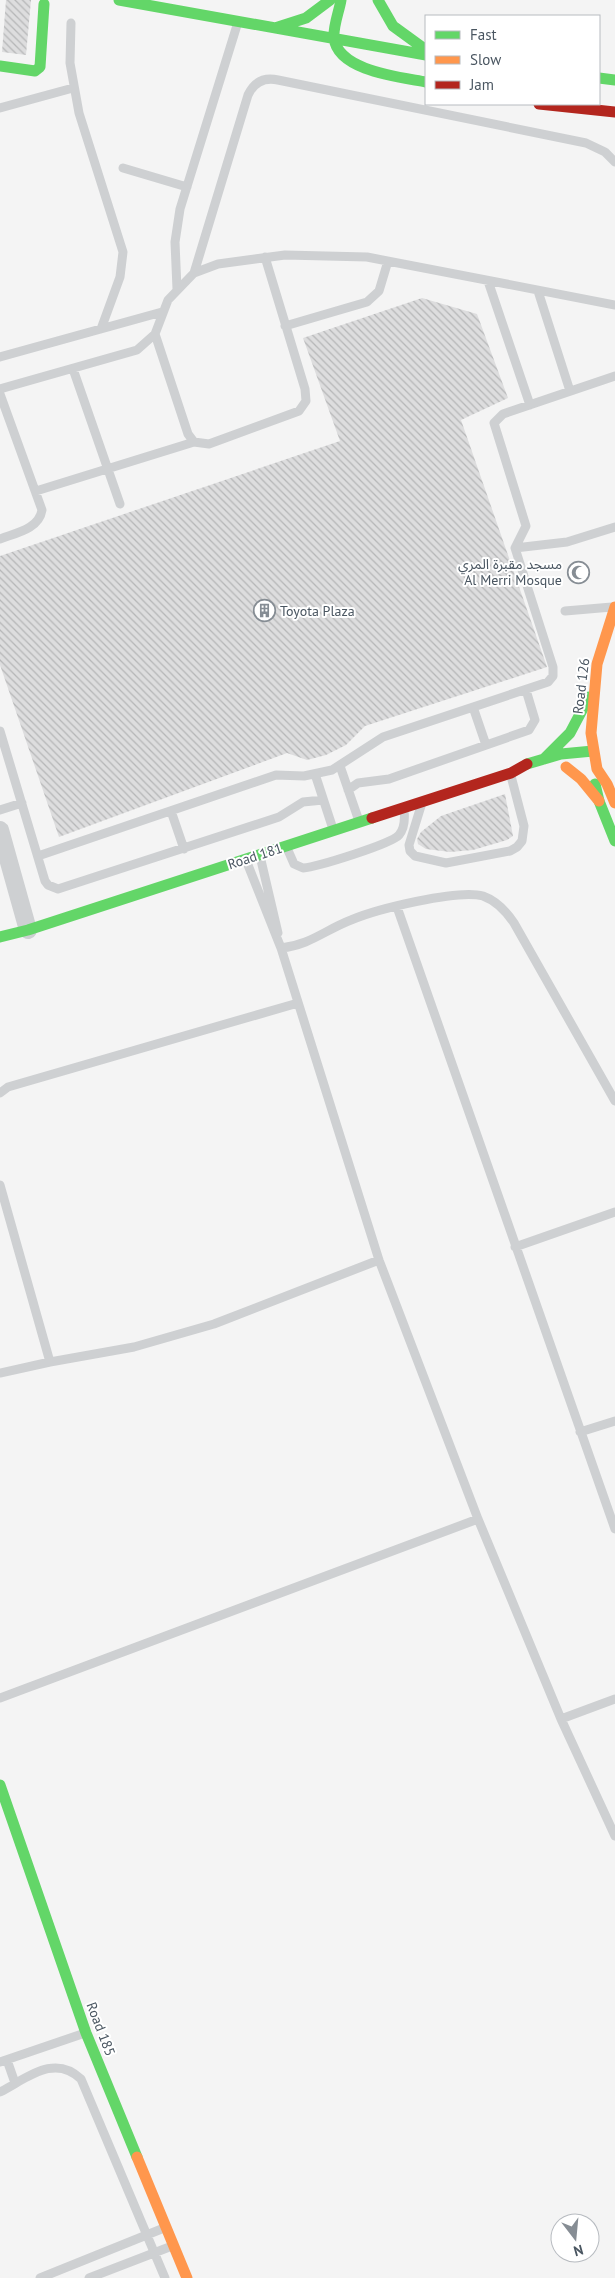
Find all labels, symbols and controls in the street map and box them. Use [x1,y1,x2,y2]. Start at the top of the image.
legend [425,15,600,105]
text: Fast [470,25,497,44]
text: Slow [470,50,501,69]
text: Jam [469,75,494,94]
place label: مسجد مقبرة المري Al Merri Mosque [458,555,562,589]
mosque icon: مسجد مقبرة المري Al Merri Mosque [566,560,590,584]
building icon: Toyota Plaza [252,599,276,623]
place label: Toyota Plaza [280,602,355,620]
street label: Road 126 [569,657,593,715]
street label: Road 181 [225,839,285,873]
street label: Road 185 [83,2000,119,2058]
north arrow [550,2213,600,2263]
text: N [572,2241,585,2260]

